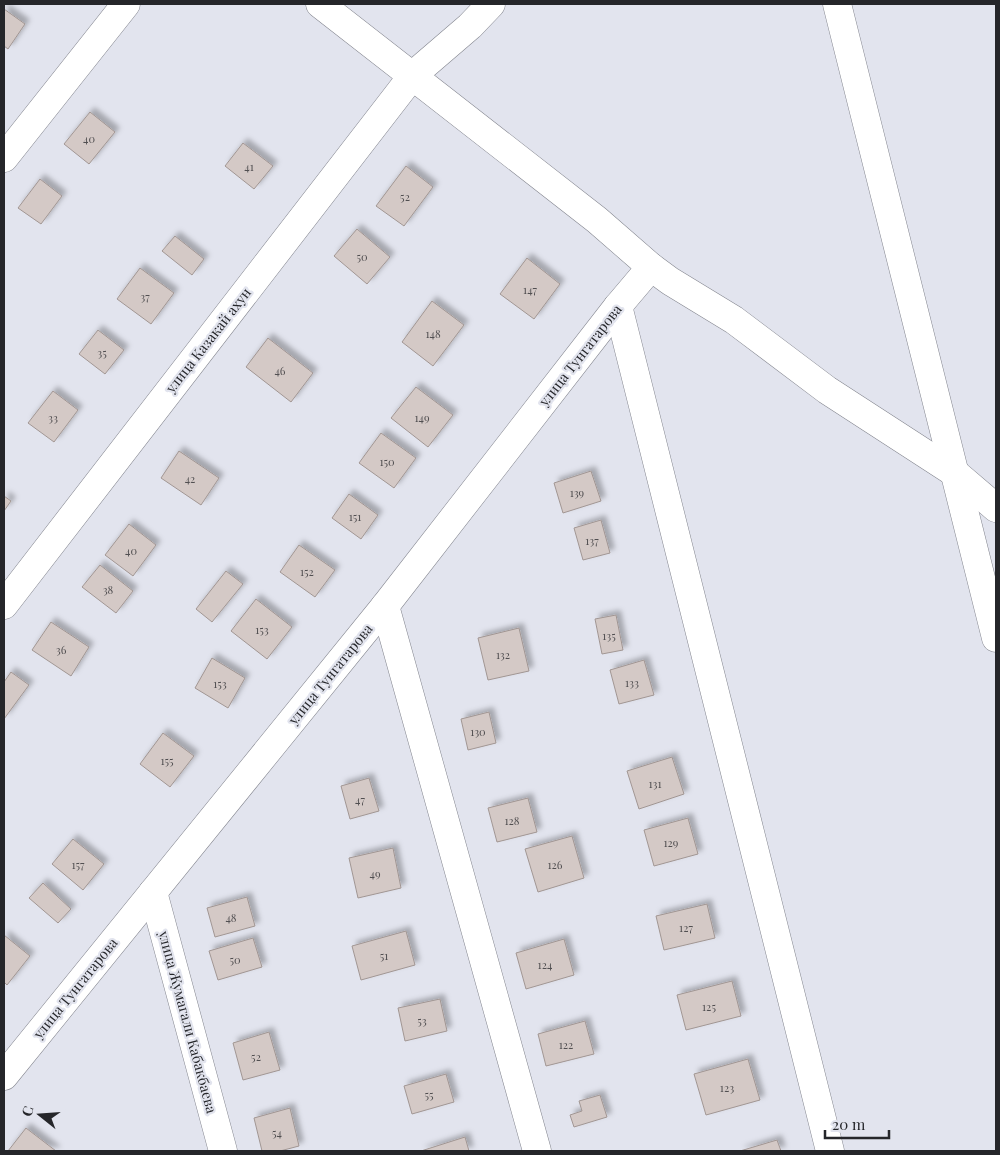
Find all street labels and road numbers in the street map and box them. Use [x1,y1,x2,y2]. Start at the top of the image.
street label: улица Казакай ахун [160,283,255,397]
street label: улица Тунгатарова [534,300,626,411]
street label: улица Тунгатарова [283,620,376,729]
street label: улица Жумагали Кабакбаева [154,928,221,1115]
street label: улица Тунгатарова [28,934,121,1043]

